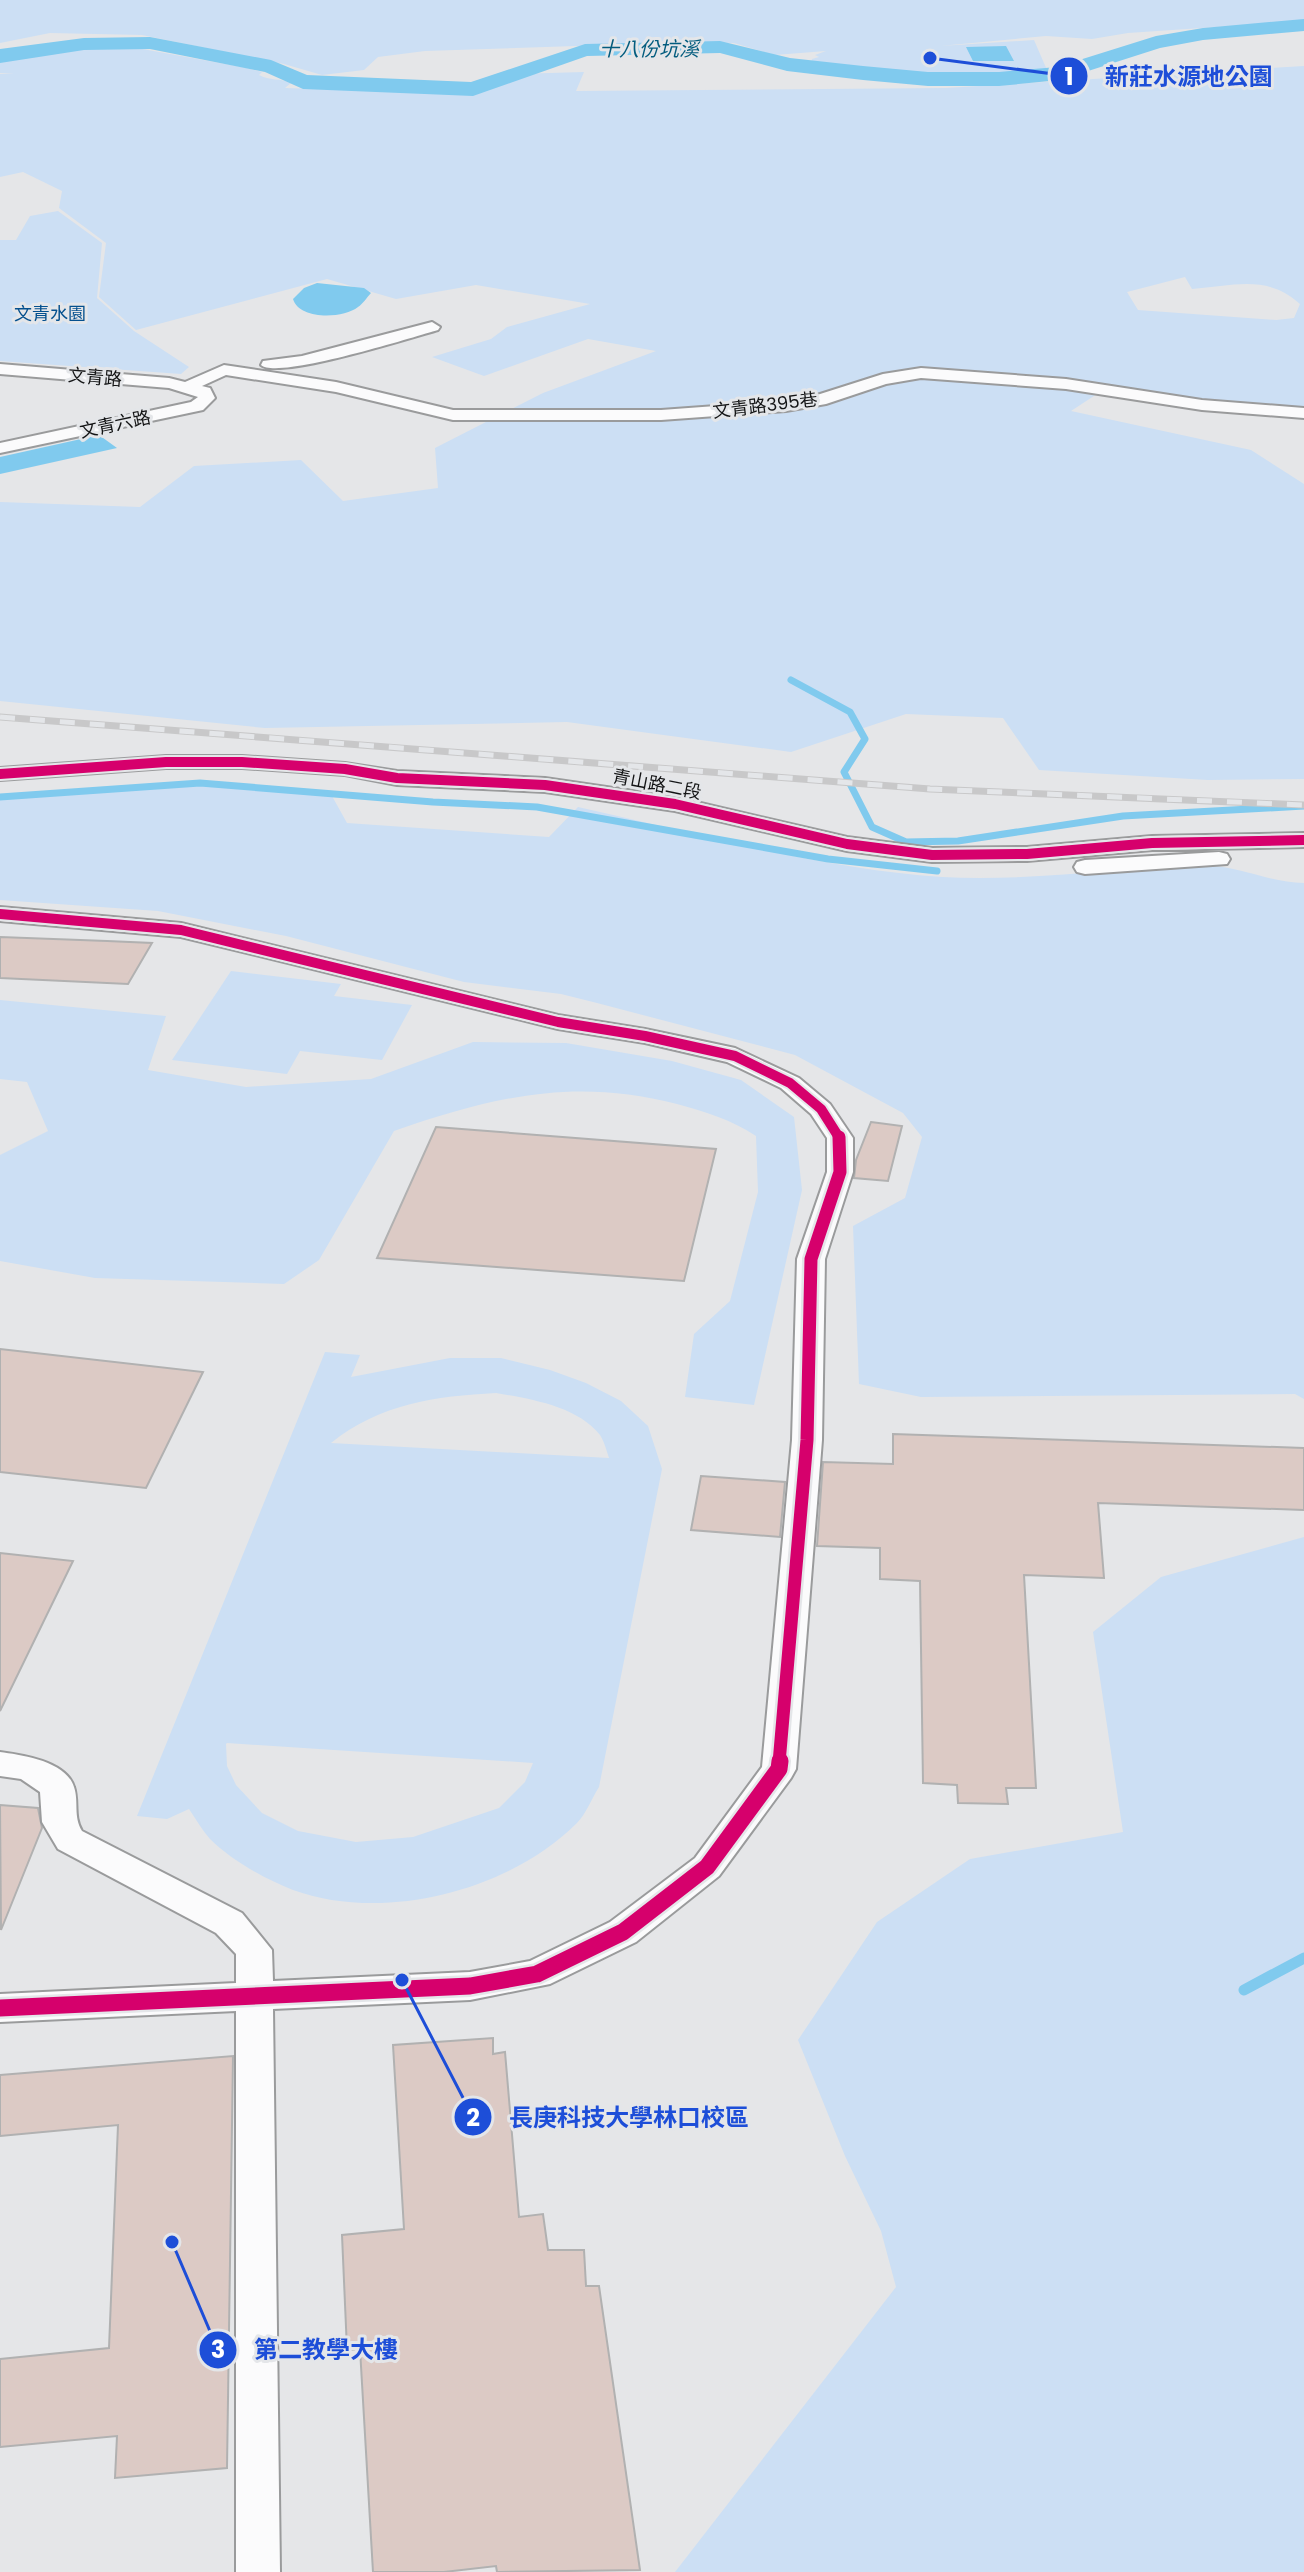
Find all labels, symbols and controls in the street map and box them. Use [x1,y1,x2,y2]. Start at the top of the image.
water label: 十八份坑溪 [599,35,702,63]
callout: 新莊水源地公園 [1049,52,1289,100]
text: 1 [1064,60,1074,93]
text: 新莊水源地公園 [1105,60,1273,93]
park label: 文青水園 [14,301,86,326]
street label: 文青路 [67,362,123,392]
street label: 文青路395巷 [711,386,819,424]
street label: 文青六路 [77,404,153,444]
street label: 青山路二段 [610,763,704,805]
callout: 長庚科技大學林口校區 [453,2093,765,2141]
text: 2 [466,2101,480,2134]
text: 長庚科技大學林口校區 [509,2101,749,2134]
callout: 第二教學大樓 [198,2326,414,2374]
text: 3 [211,2333,225,2366]
text: 第二教學大樓 [254,2333,398,2366]

